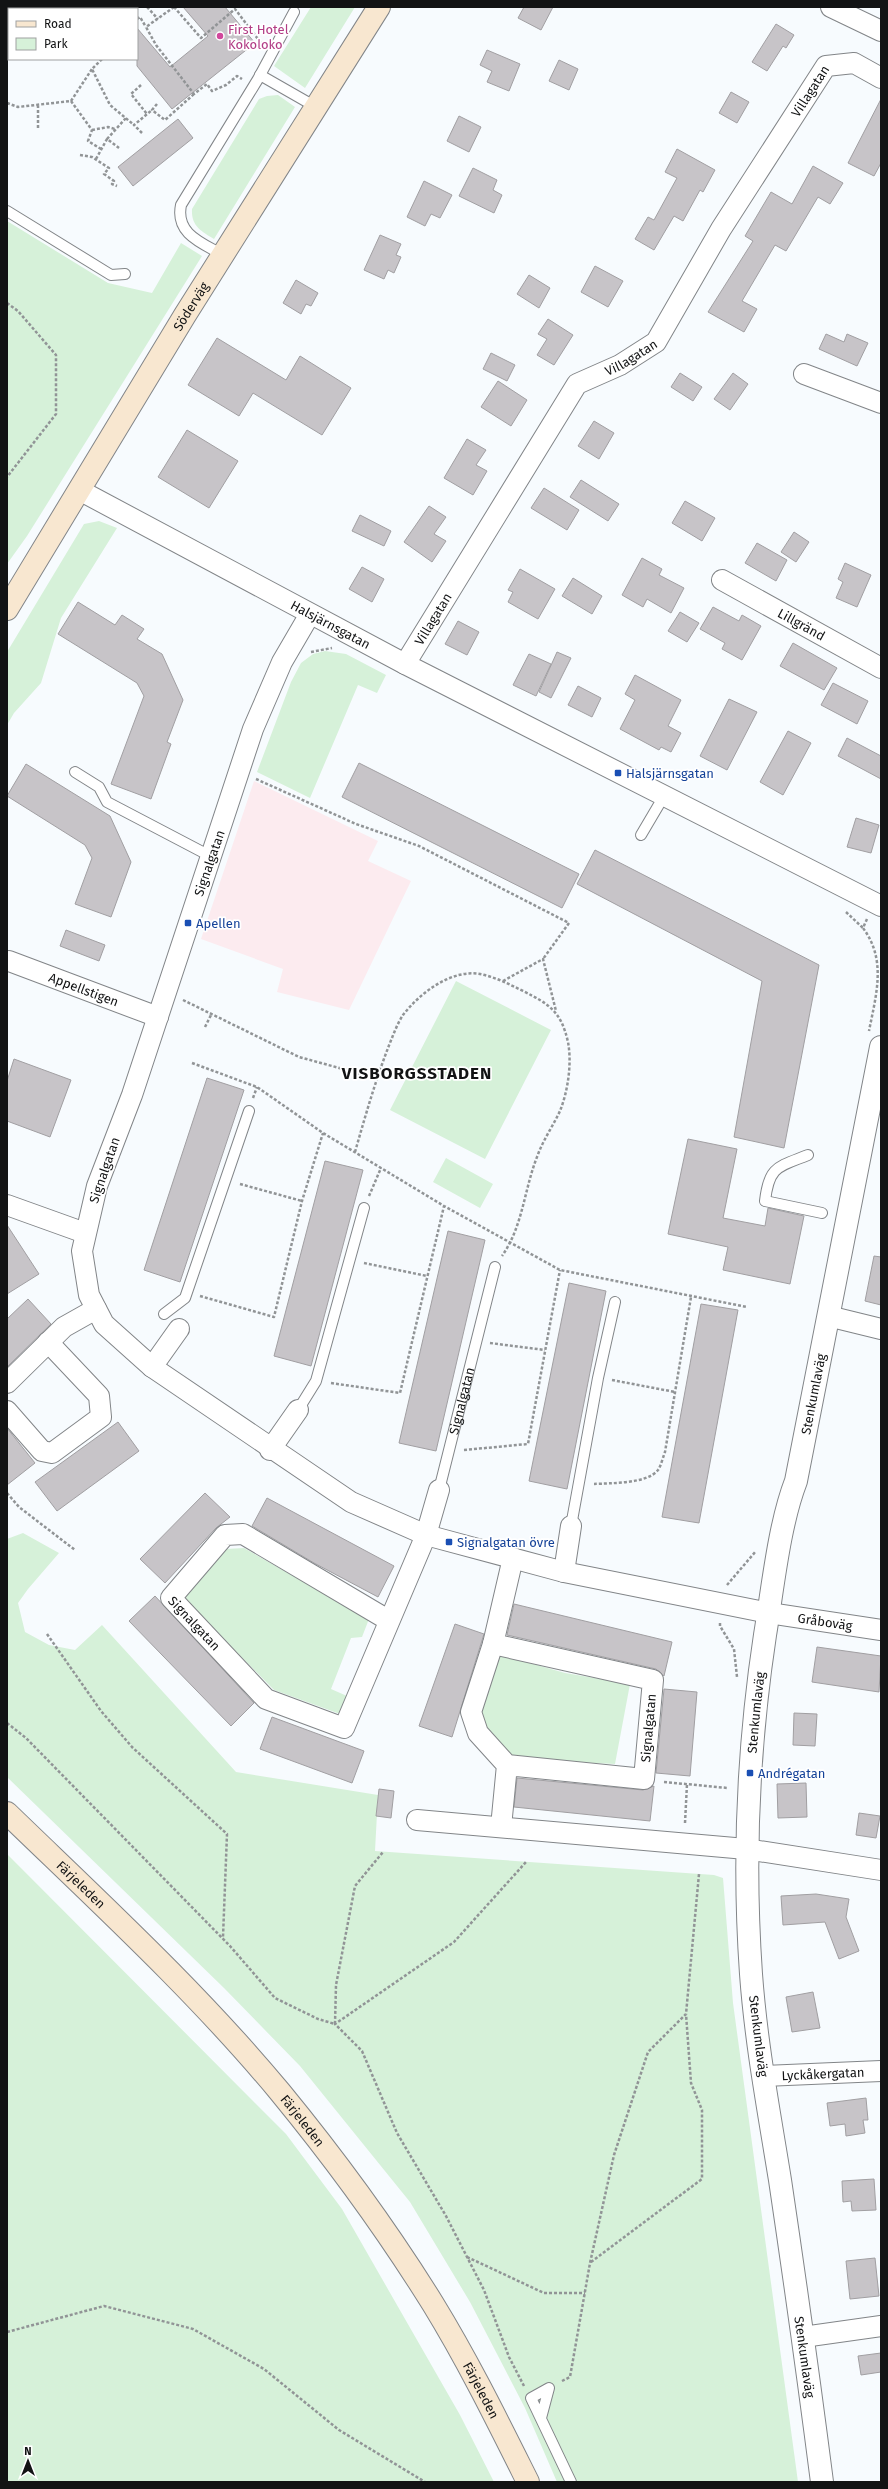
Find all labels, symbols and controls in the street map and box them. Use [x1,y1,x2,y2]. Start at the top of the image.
legend [8,8,138,60]
text: Road [44,17,72,31]
place label: First Hotel Kokoloko [228,22,289,52]
marker: First Hotel Kokoloko [215,31,225,41]
text: Park [44,37,68,51]
street label: Villagatan [788,63,832,120]
street label: Söderväg [170,279,212,334]
street label: Villagatan [603,336,660,379]
street label: Villagatan [412,590,455,648]
street label: Halsjärnsgatan [288,597,373,652]
street label: Lillgränd [775,605,828,644]
place label: Halsjärnsgatan [626,766,714,781]
marker: Halsjärnsgatan [613,768,623,778]
street label: Signalgatan [191,828,228,898]
place label: Apellen [196,916,241,931]
marker: Apellen [183,918,193,928]
street label: Appellstigen [47,970,121,1010]
district label: VISBORGSSTADEN [341,1063,492,1084]
street label: Signalgatan [86,1135,123,1205]
street label: Stenkumlaväg [798,1352,829,1436]
street label: Signalgatan [446,1366,478,1436]
place label: Signalgatan övre [457,1535,555,1550]
marker: Signalgatan övre [444,1537,454,1547]
street label: Signalgatan [165,1593,223,1654]
street label: Gråboväg [797,1610,854,1634]
street label: Stenkumlaväg [745,1670,768,1754]
street label: Signalgatan [638,1693,659,1763]
place label: Andrégatan [758,1766,825,1781]
marker: Andrégatan [745,1768,755,1778]
street label: Färjeleden [53,1858,108,1912]
street label: Stenkumlaväg [746,1994,771,2078]
street label: Lyckåkergatan [781,2065,865,2083]
street label: Färjeleden [277,2092,327,2150]
street label: Stenkumlaväg [791,2315,818,2399]
street label: Färjeleden [460,2360,502,2421]
north arrow [8,2441,48,2481]
text: N [24,2445,32,2458]

